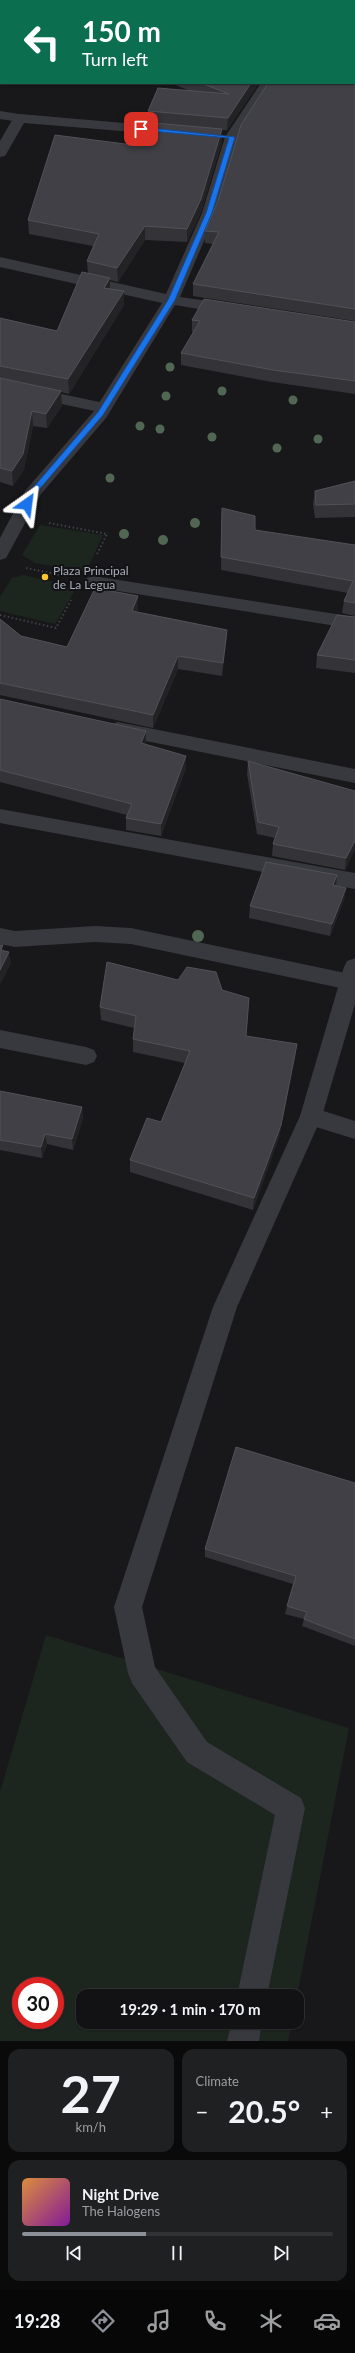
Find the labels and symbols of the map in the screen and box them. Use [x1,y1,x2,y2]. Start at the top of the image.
pin [124,112,158,146]
position arrow [6,483,48,525]
place label: Plaza Principal de La Legua [53,563,129,592]
marker: Plaza Principal de La Legua [40,572,50,582]
speed limit sign: 30 [12,1977,64,2029]

